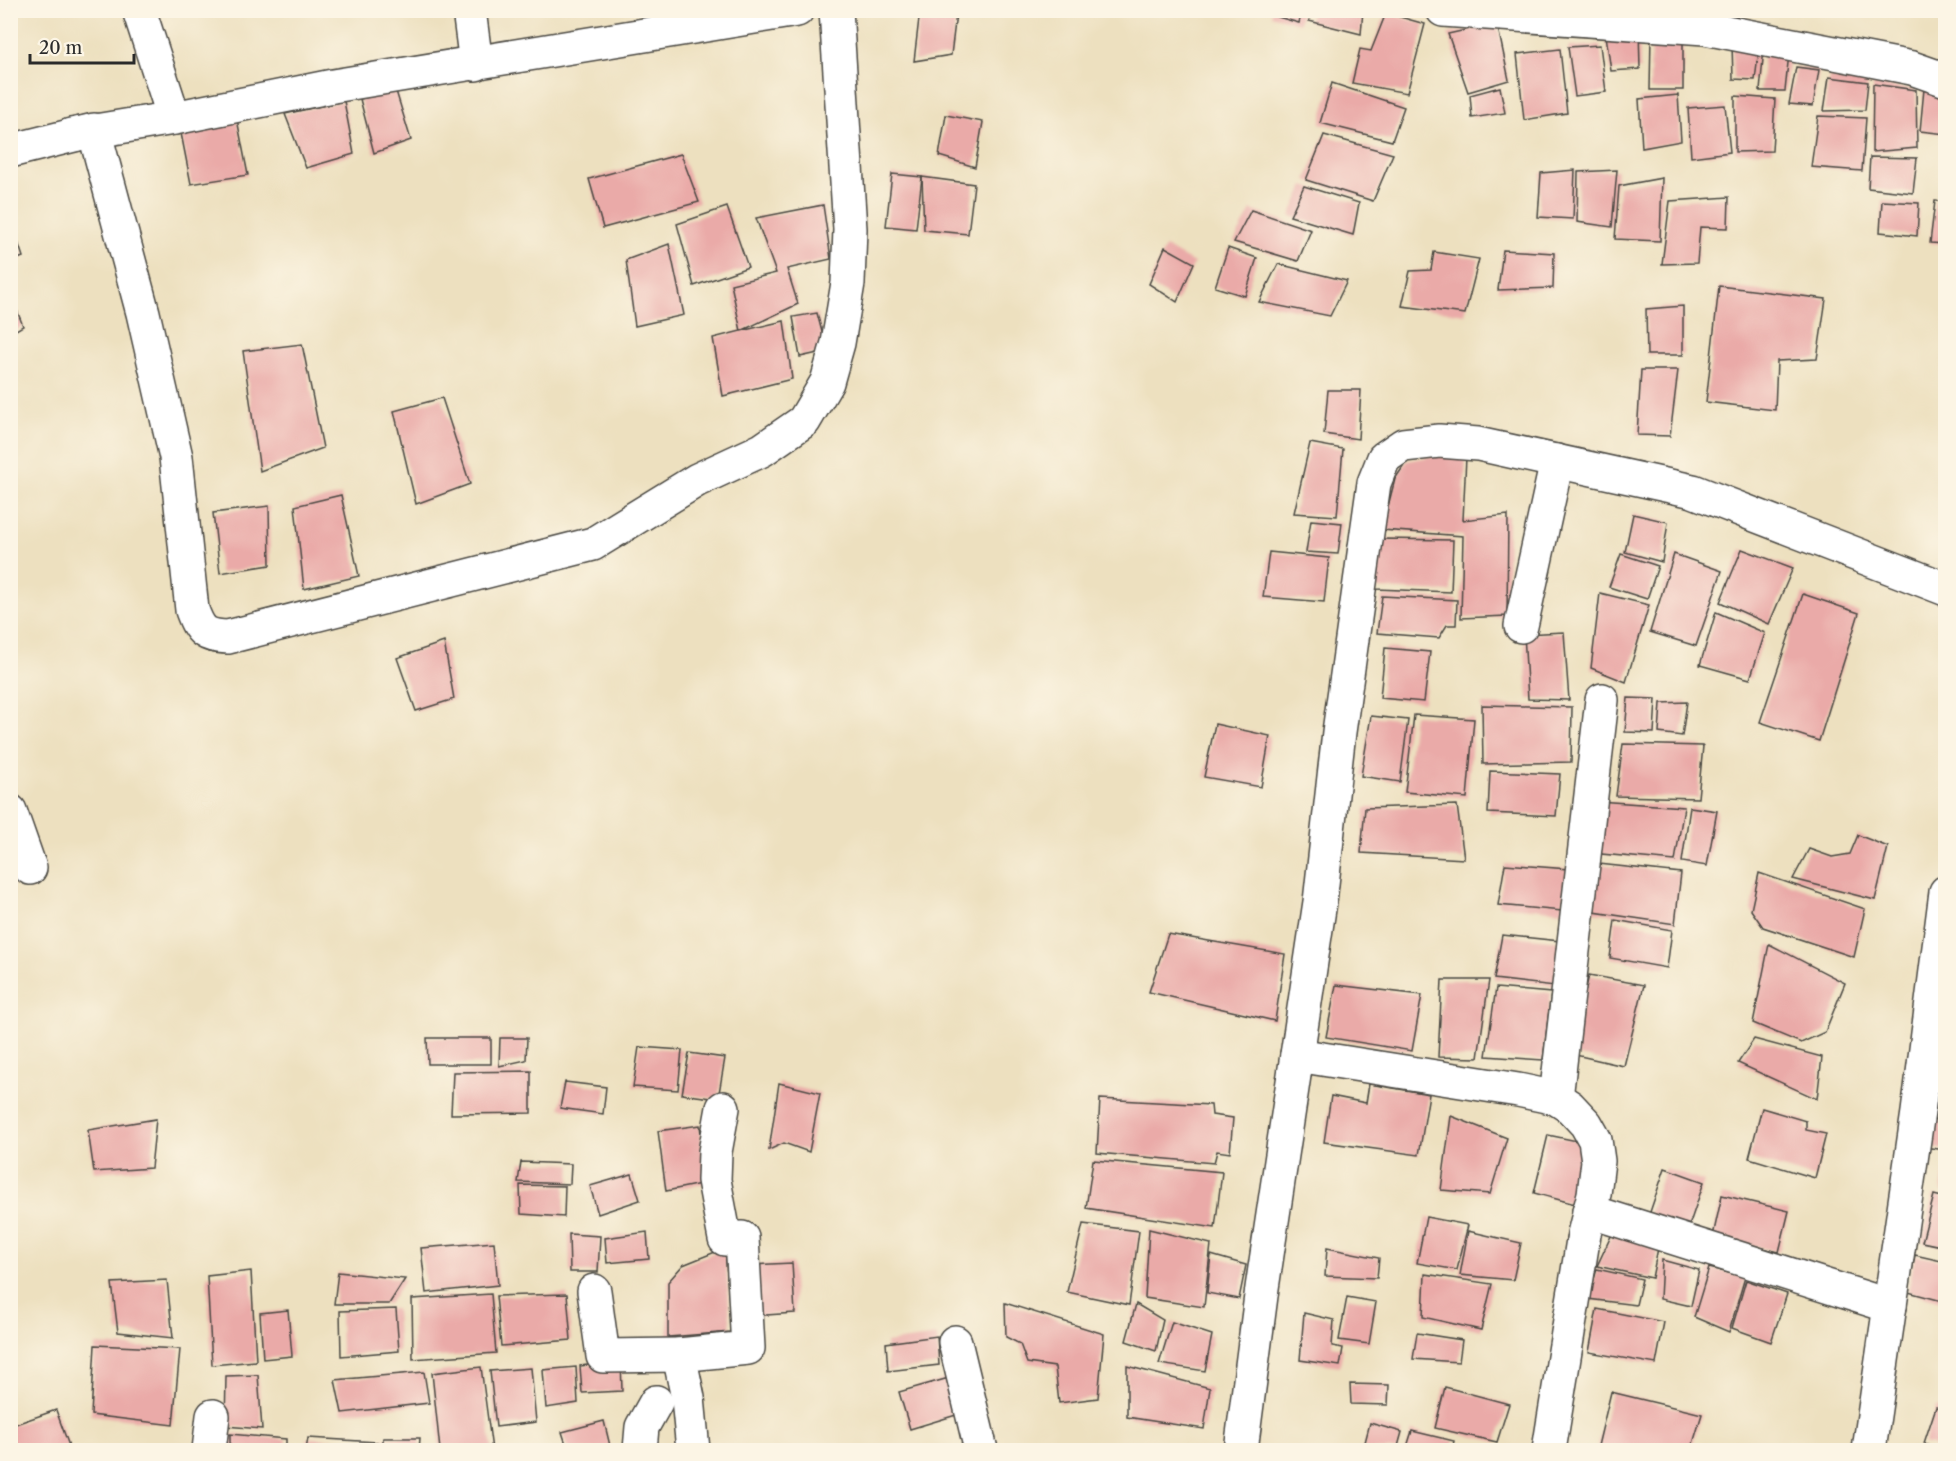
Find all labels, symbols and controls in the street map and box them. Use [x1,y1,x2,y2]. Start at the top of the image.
scale bar [30,27,134,65]
text: 20 m [39,37,83,59]

